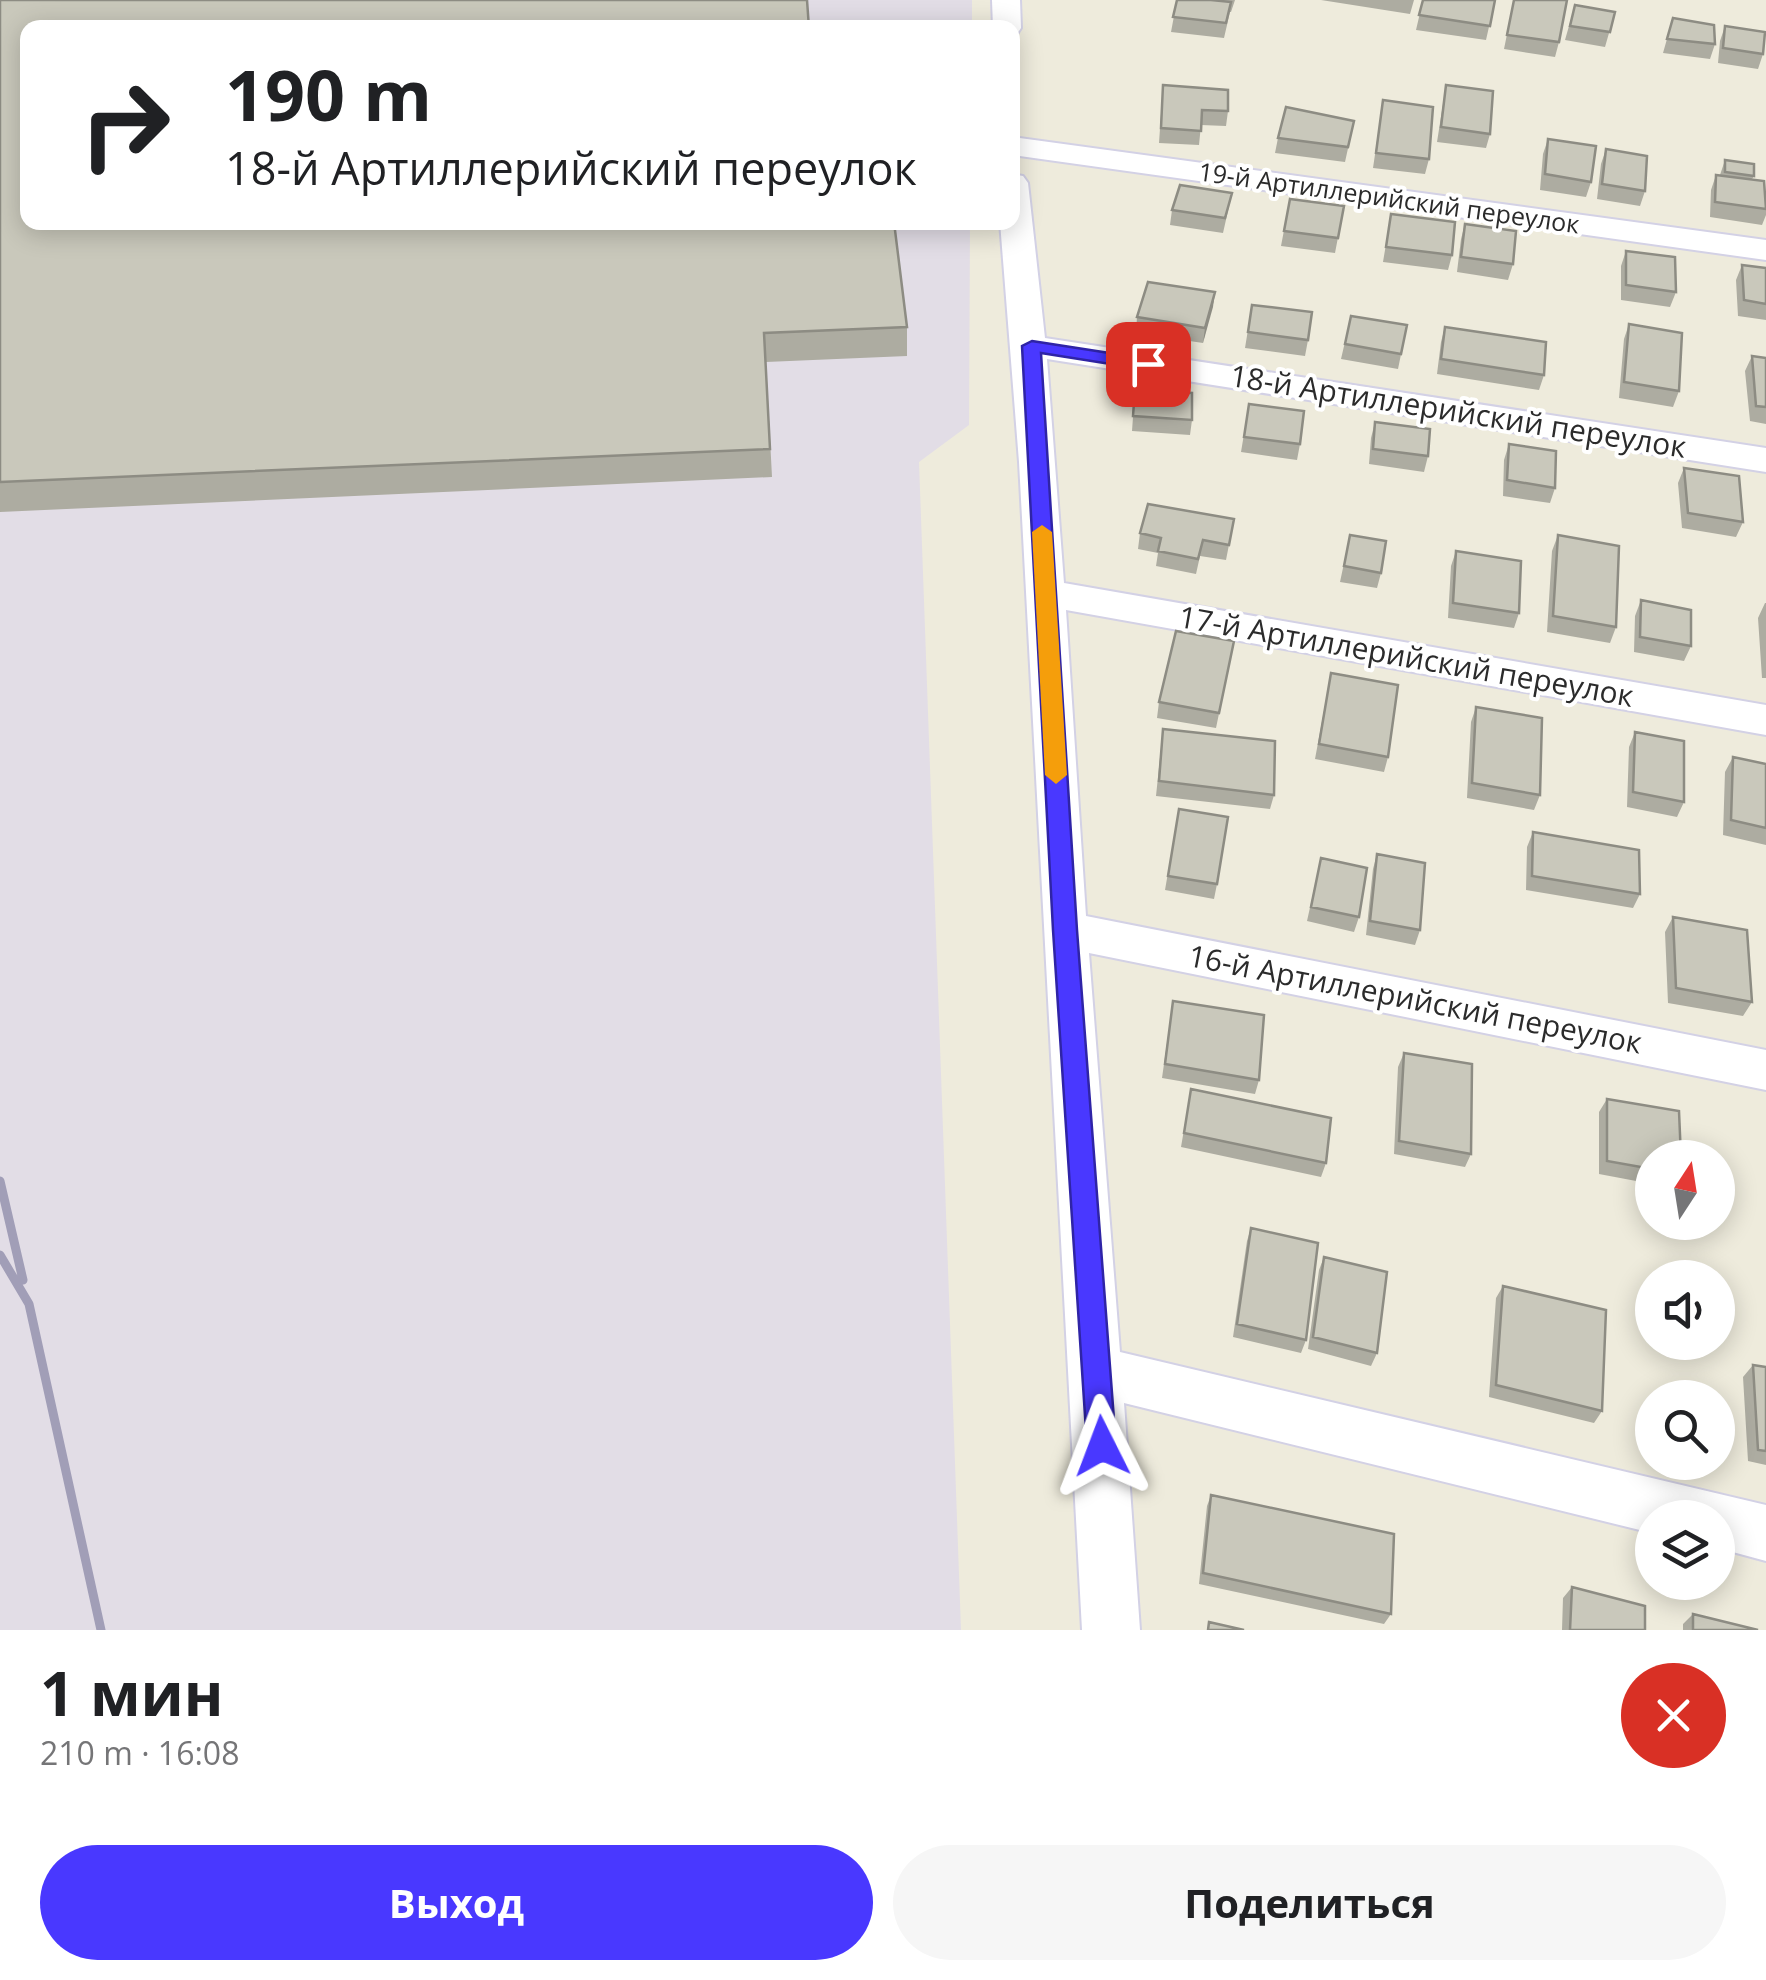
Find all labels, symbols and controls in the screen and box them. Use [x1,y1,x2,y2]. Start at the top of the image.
text: 190 m [225,46,432,142]
icon: right [60,60,190,190]
text: 18-й Артиллерийский переулок [225,137,917,198]
street label: 19-й Артиллерийский переулок [1196,153,1582,241]
pin [1106,322,1191,407]
icon: arrive [1121,337,1176,392]
street label: 18-й Артиллерийский переулок [1227,354,1690,467]
street label: 17-й Артиллерийский переулок [1176,595,1637,716]
street label: 16-й Артиллерийский переулок [1185,934,1646,1063]
north arrow [1635,1140,1735,1240]
map controls [1635,1140,1735,1600]
button: sound [1635,1260,1735,1360]
button: search [1635,1380,1735,1480]
position arrow [1050,1394,1154,1498]
button: layers [1635,1500,1735,1600]
text: 1 мин [40,1652,224,1734]
button: close [1621,1663,1726,1768]
text: 210 m · 16:08 [40,1731,239,1774]
button: Выход [40,1845,873,1960]
button: Поделиться [893,1845,1726,1960]

